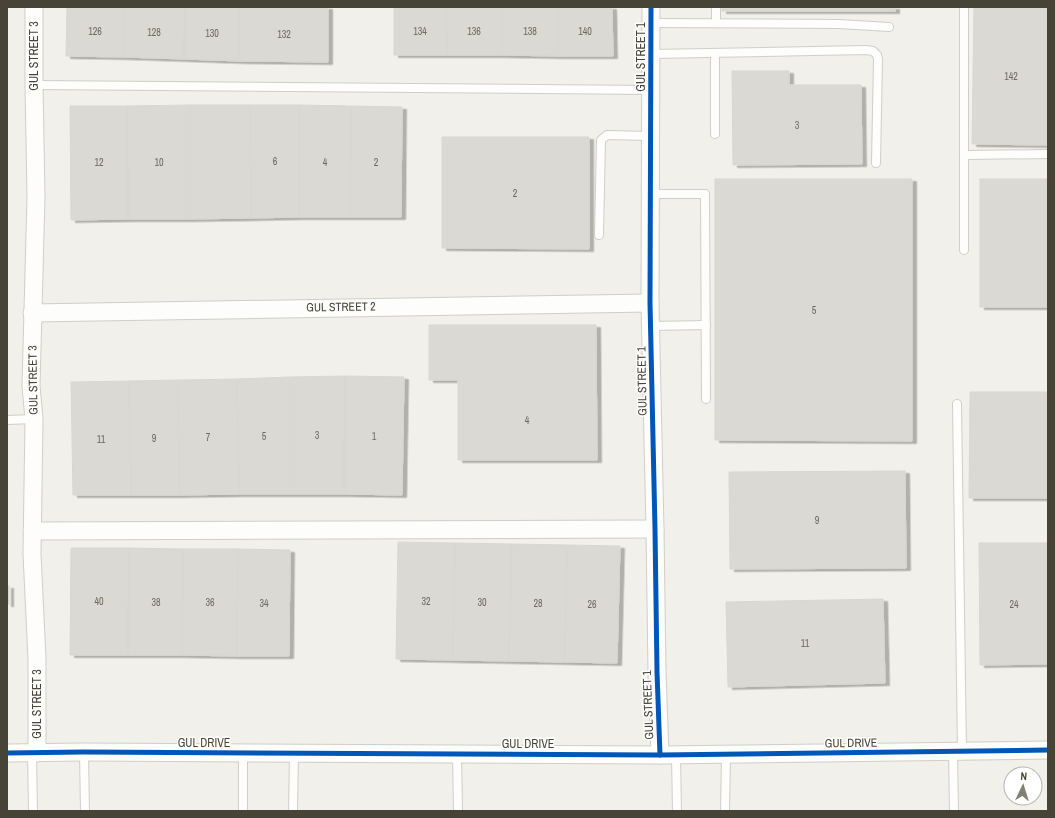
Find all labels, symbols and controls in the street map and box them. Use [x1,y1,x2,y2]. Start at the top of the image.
street label: GUL STREET 3 [26,21,42,91]
street label: GUL STREET 1 [633,22,649,92]
house number: 126 [88,25,102,38]
house number: 134 [413,25,427,38]
house number: 136 [467,25,481,38]
house number: 138 [523,25,537,38]
house number: 140 [578,25,592,38]
house number: 128 [147,26,161,39]
house number: 130 [205,27,219,40]
house number: 132 [277,28,291,41]
house number: 142 [1004,70,1018,83]
house number: 3 [795,119,800,132]
house number: 6 [273,155,278,168]
house number: 12 [94,156,104,169]
house number: 10 [154,156,164,169]
house number: 4 [323,156,328,169]
house number: 2 [374,156,379,169]
house number: 2 [513,187,518,200]
street label: GUL STREET 2 [306,298,376,316]
house number: 5 [812,304,817,317]
street label: GUL STREET 3 [24,345,42,415]
street label: GUL STREET 1 [633,346,651,416]
house number: 4 [525,414,530,427]
house number: 3 [315,429,320,442]
house number: 5 [262,430,267,443]
house number: 1 [372,430,377,443]
house number: 7 [206,431,211,444]
house number: 9 [152,432,157,445]
house number: 11 [97,433,106,446]
house number: 9 [815,514,820,527]
house number: 40 [94,595,104,608]
house number: 32 [421,595,431,608]
house number: 38 [151,596,161,609]
house number: 36 [205,596,215,609]
house number: 30 [477,596,487,609]
house number: 34 [259,597,269,610]
house number: 28 [533,597,543,610]
house number: 26 [587,598,597,611]
house number: 24 [1009,598,1019,611]
house number: 11 [801,637,810,650]
street label: GUL STREET 3 [29,669,45,739]
street label: GUL STREET 1 [639,669,657,740]
street label: GUL DRIVE [178,735,230,751]
street label: GUL DRIVE [825,735,877,751]
street label: GUL DRIVE [502,736,554,752]
north arrow [1003,766,1043,806]
text: N [1020,769,1027,783]

